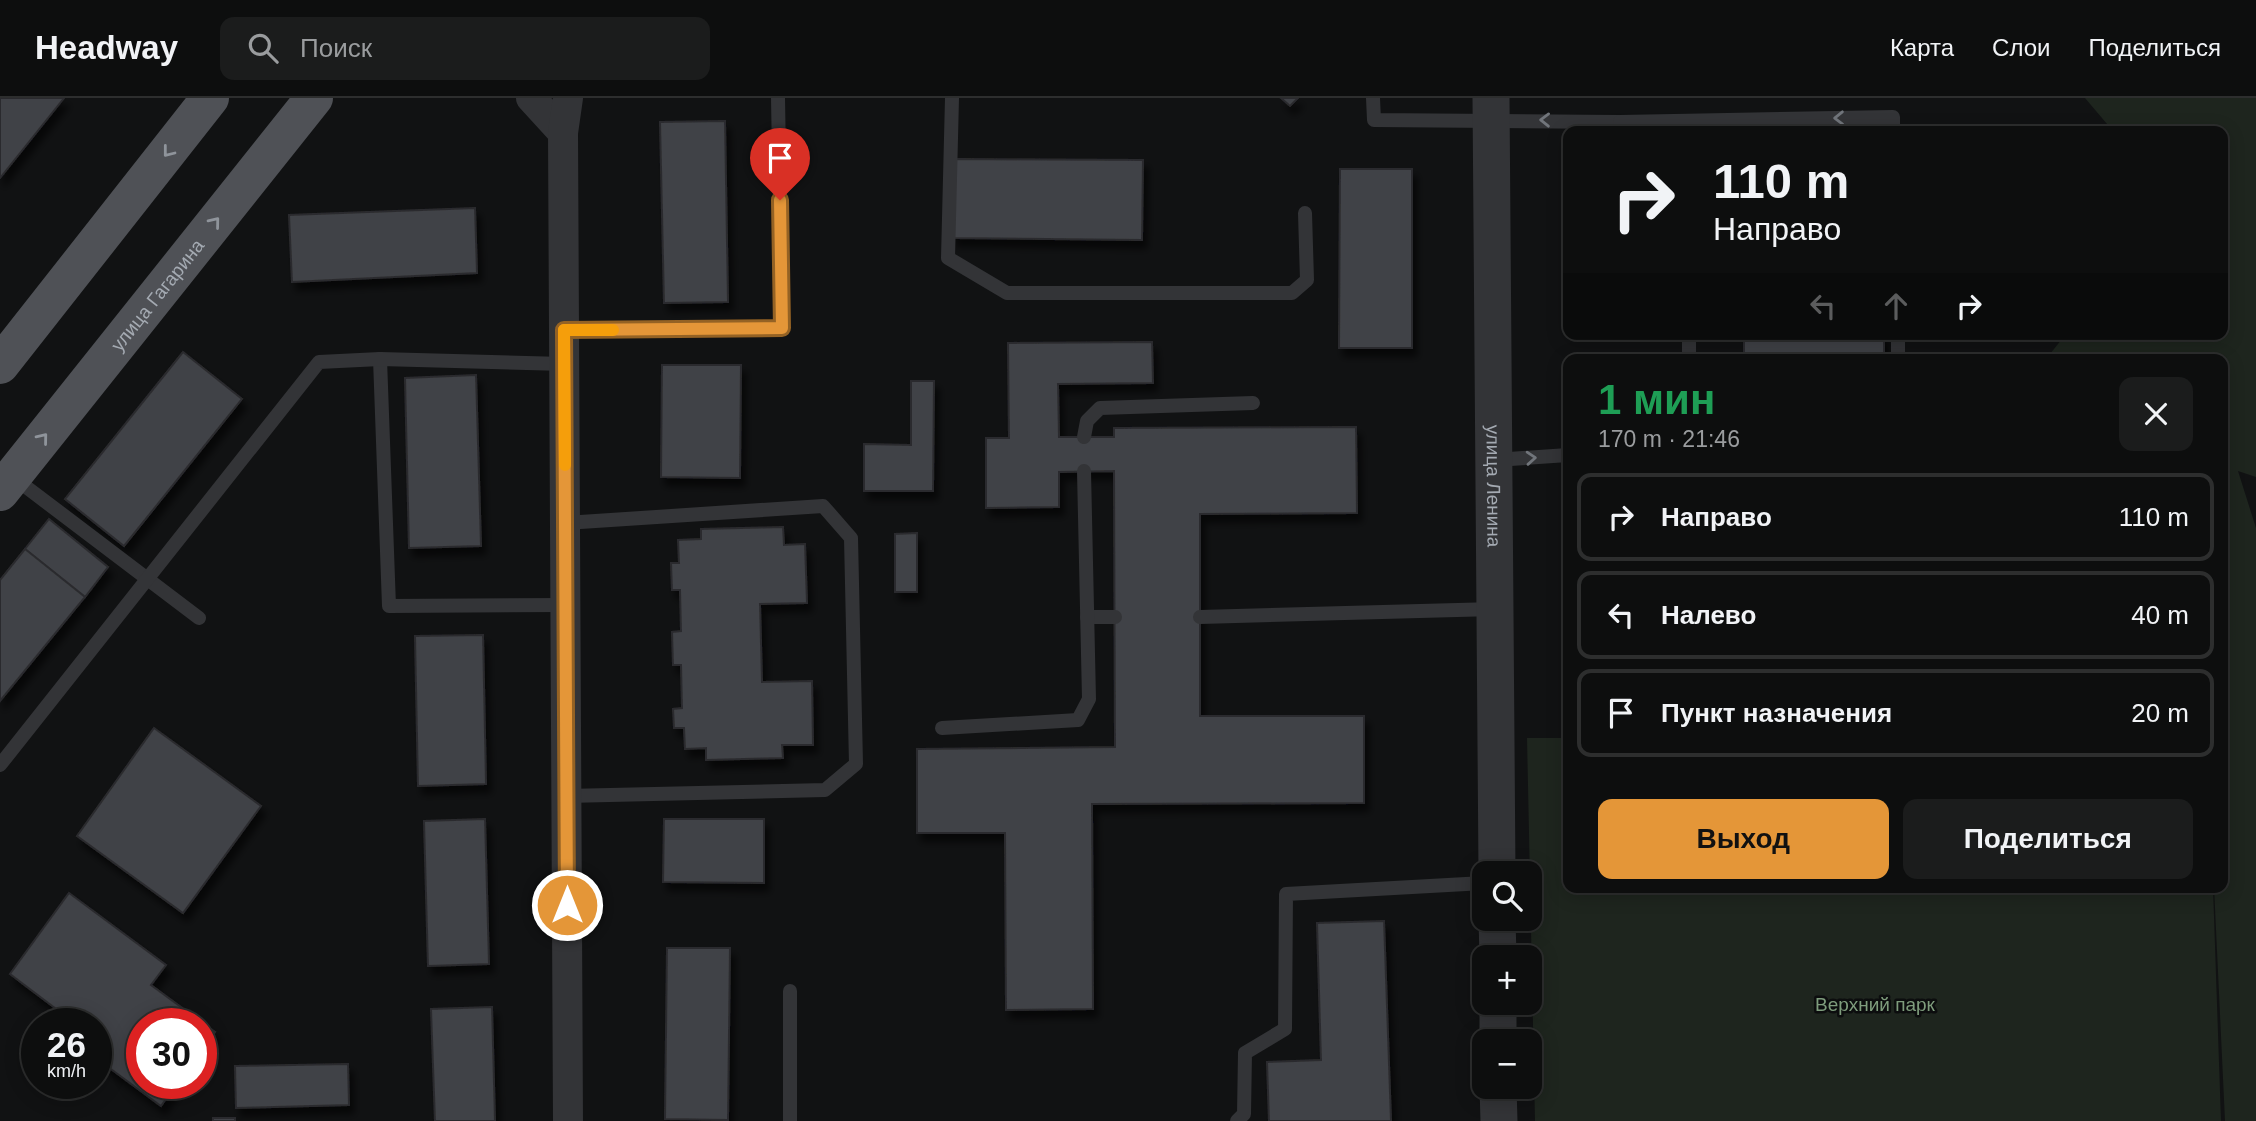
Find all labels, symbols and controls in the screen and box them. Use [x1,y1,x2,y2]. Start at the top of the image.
search box [220,17,710,80]
text: Headway [35,29,178,66]
icon: search [244,29,282,67]
text: Поиск [300,33,372,63]
text: Карта [1890,34,1954,61]
text: Слои [1992,34,2050,61]
text: Поделиться [2088,34,2221,61]
one-way arrow [1834,110,1845,125]
one-way arrow [1539,113,1550,128]
pin [750,128,810,200]
icon: arrive [761,139,799,177]
one-way arrow [163,144,176,156]
icon: right [1598,154,1689,245]
text: 110 m [1713,154,1849,208]
text: Направо [1713,211,1841,247]
one-way arrow [207,218,219,231]
street label: улица Гагарина [106,235,208,355]
icon: left [1804,287,1842,325]
icon: ahead [1877,287,1915,325]
icon: right [1950,287,1988,325]
text: 1 мин [1598,376,1715,423]
button: close [2119,377,2193,451]
street label: улица Ленина [1483,425,1505,548]
text: 170 m · 21:46 [1598,426,1740,452]
one-way arrow [34,434,47,446]
one-way arrow [1526,451,1537,466]
icon: right [1602,498,1640,536]
text: Направо [1661,502,1772,532]
text: 110 m [2119,502,2189,532]
icon: left [1602,596,1640,634]
text: Налево [1661,600,1756,630]
text: 40 m [2131,600,2189,630]
icon: arrive [1602,694,1640,732]
text: Пункт назначения [1661,698,1892,728]
text: 20 m [2131,698,2189,728]
button: Выход [1598,799,1889,879]
button: Поделиться [1903,799,2193,879]
map controls [1472,861,1542,1099]
button: search [1472,861,1542,931]
position arrow [530,868,604,942]
button: + [1472,945,1542,1015]
park label: Верхний парк [1815,994,1936,1015]
speed limit sign: 30 [126,1008,217,1099]
text: 26 [47,1025,86,1064]
button: − [1472,1029,1542,1099]
text: km/h [47,1061,86,1081]

